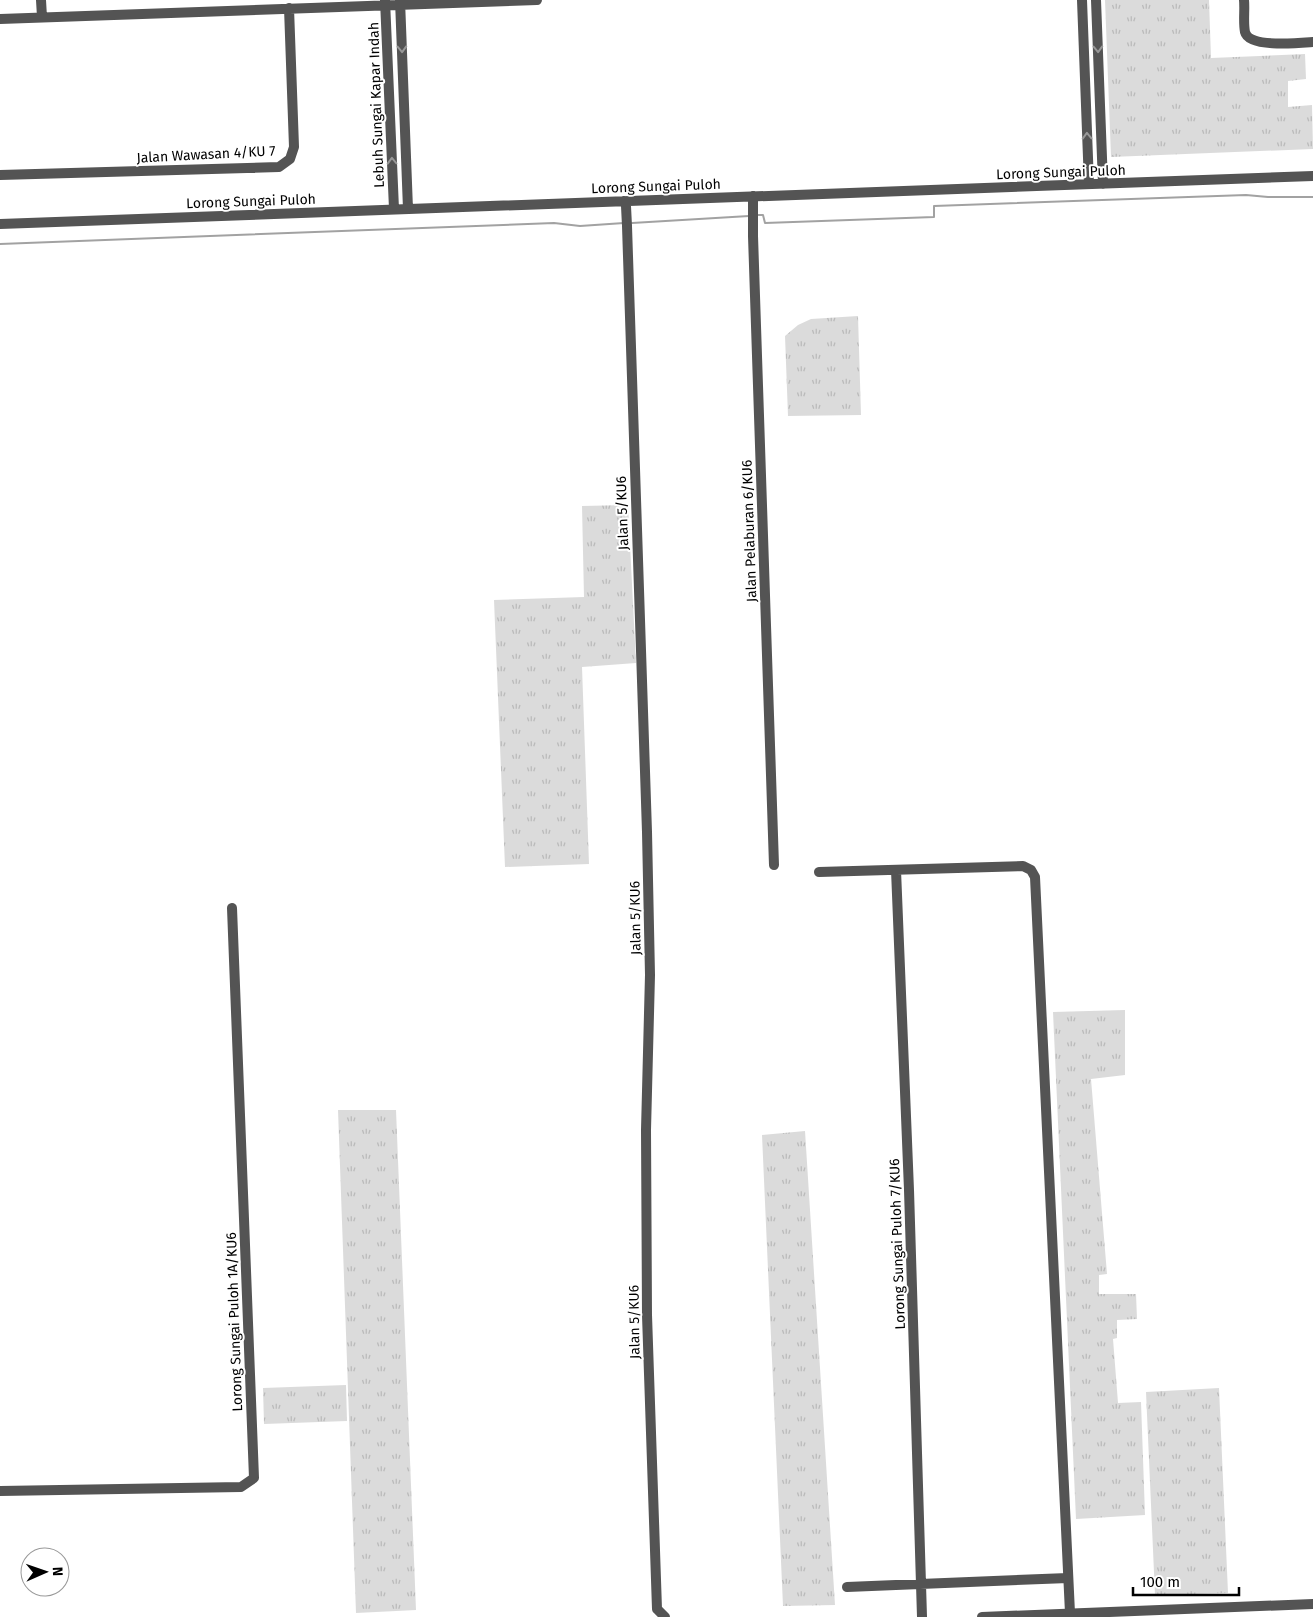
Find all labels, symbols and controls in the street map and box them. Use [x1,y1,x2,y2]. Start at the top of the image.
street label: Lebuh Sungai Kapar Indah [365,22,388,188]
one-way arrow [396,45,407,53]
one-way arrow [1093,45,1103,53]
one-way arrow [1082,131,1093,139]
street label: Jalan Wawasan 4/KU 7 [136,142,276,167]
one-way arrow [386,156,397,164]
street label: Lorong Sungai Puloh [996,162,1126,183]
street label: Lorong Sungai Puloh [591,176,721,197]
street label: Lorong Sungai Puloh [186,191,316,212]
street label: Jalan Pelaburan 6/KU6 [739,459,760,603]
street label: Jalan 5/KU6 [613,476,632,550]
street label: Jalan 5/KU6 [626,881,645,955]
street label: Lorong Sungai Puloh 7/KU6 [886,1158,909,1330]
street label: Lorong Sungai Puloh 1A/KU6 [223,1232,246,1412]
street label: Jalan 5/KU6 [625,1285,644,1359]
north arrow [20,1547,70,1597]
scale bar [1133,1564,1239,1596]
text: N [49,1567,66,1577]
text: 100 m [1140,1573,1180,1591]

